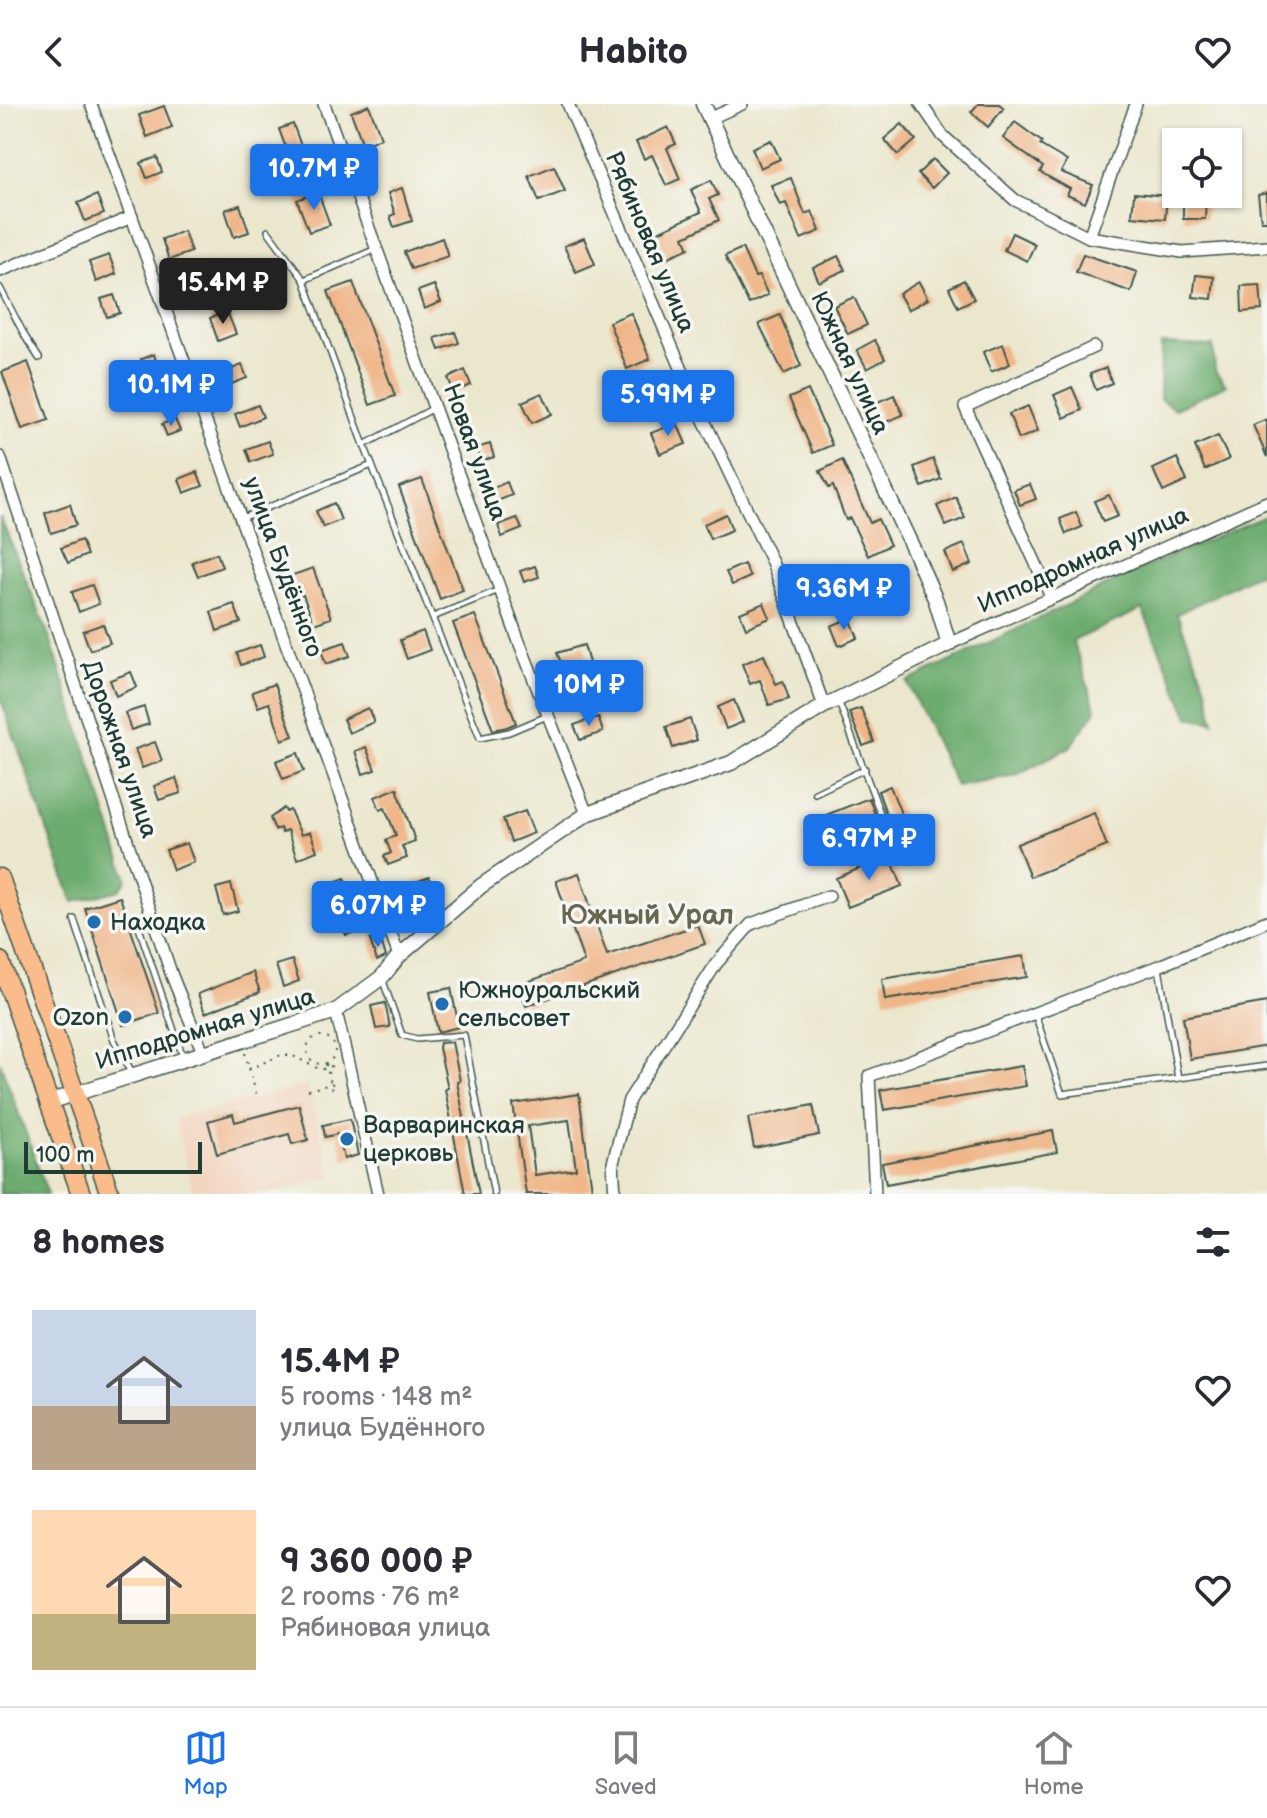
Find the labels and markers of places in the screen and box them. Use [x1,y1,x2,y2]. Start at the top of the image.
pin: 10.7M ₽ [240,144,388,212]
pin: 15.4M ₽ [149,258,297,326]
pin: 10.1M ₽ [97,360,245,428]
pin: 5.99M ₽ [594,370,742,438]
pin: 9.36M ₽ [770,564,918,632]
pin: 10M ₽ [533,660,645,728]
pin: 6.97M ₽ [795,814,943,882]
pin: 6.07M ₽ [304,881,452,949]
place label: Находка [110,908,206,937]
marker: Находка [85,913,103,931]
place label: Южноуральский сельсовет [458,976,640,1033]
marker: Южноуральский сельсовет [433,995,451,1013]
place label: Ozon [53,1003,109,1032]
marker: Ozon [116,1008,134,1026]
place label: Варваринская церковь [363,1111,525,1168]
marker: Варваринская церковь [338,1130,356,1148]

